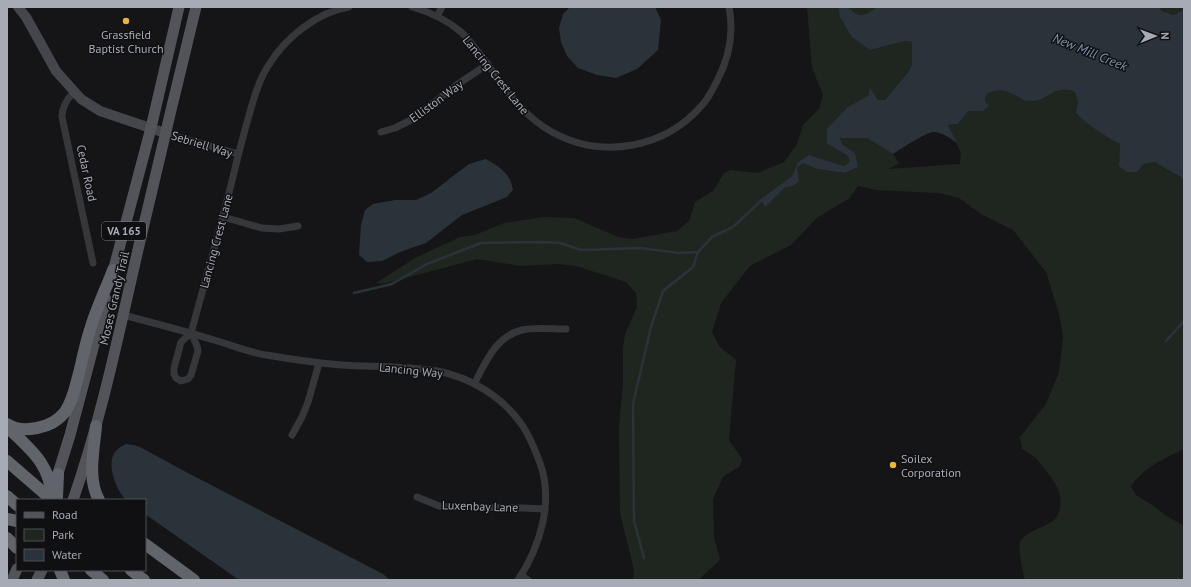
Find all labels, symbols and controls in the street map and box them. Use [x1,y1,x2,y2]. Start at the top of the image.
marker: Grassfield Baptist Church [121,16,131,26]
north arrow [1135,16,1175,56]
place label: Grassfield Baptist Church [88,27,164,56]
water label: New Mill Creek [1050,29,1131,75]
text: N [1158,32,1172,40]
street label: Lancing Crest Lane [460,33,532,117]
street label: Elliston Way [406,76,466,125]
street label: Sebriell Way [170,128,235,161]
street label: Cedar Road [74,143,100,203]
street label: Lancing Crest Lane [196,192,236,290]
road number: VA 165 [102,222,146,240]
street label: Moses Grandy Trail [96,249,132,346]
street label: Lancing Way [378,359,444,381]
place label: Soilex Corporation [901,451,961,480]
marker: Soilex Corporation [888,460,898,470]
street label: Luxenbay Lane [442,497,518,515]
legend [16,499,146,571]
text: Road [52,507,77,522]
text: Park [52,527,74,542]
text: Water [52,547,82,562]

